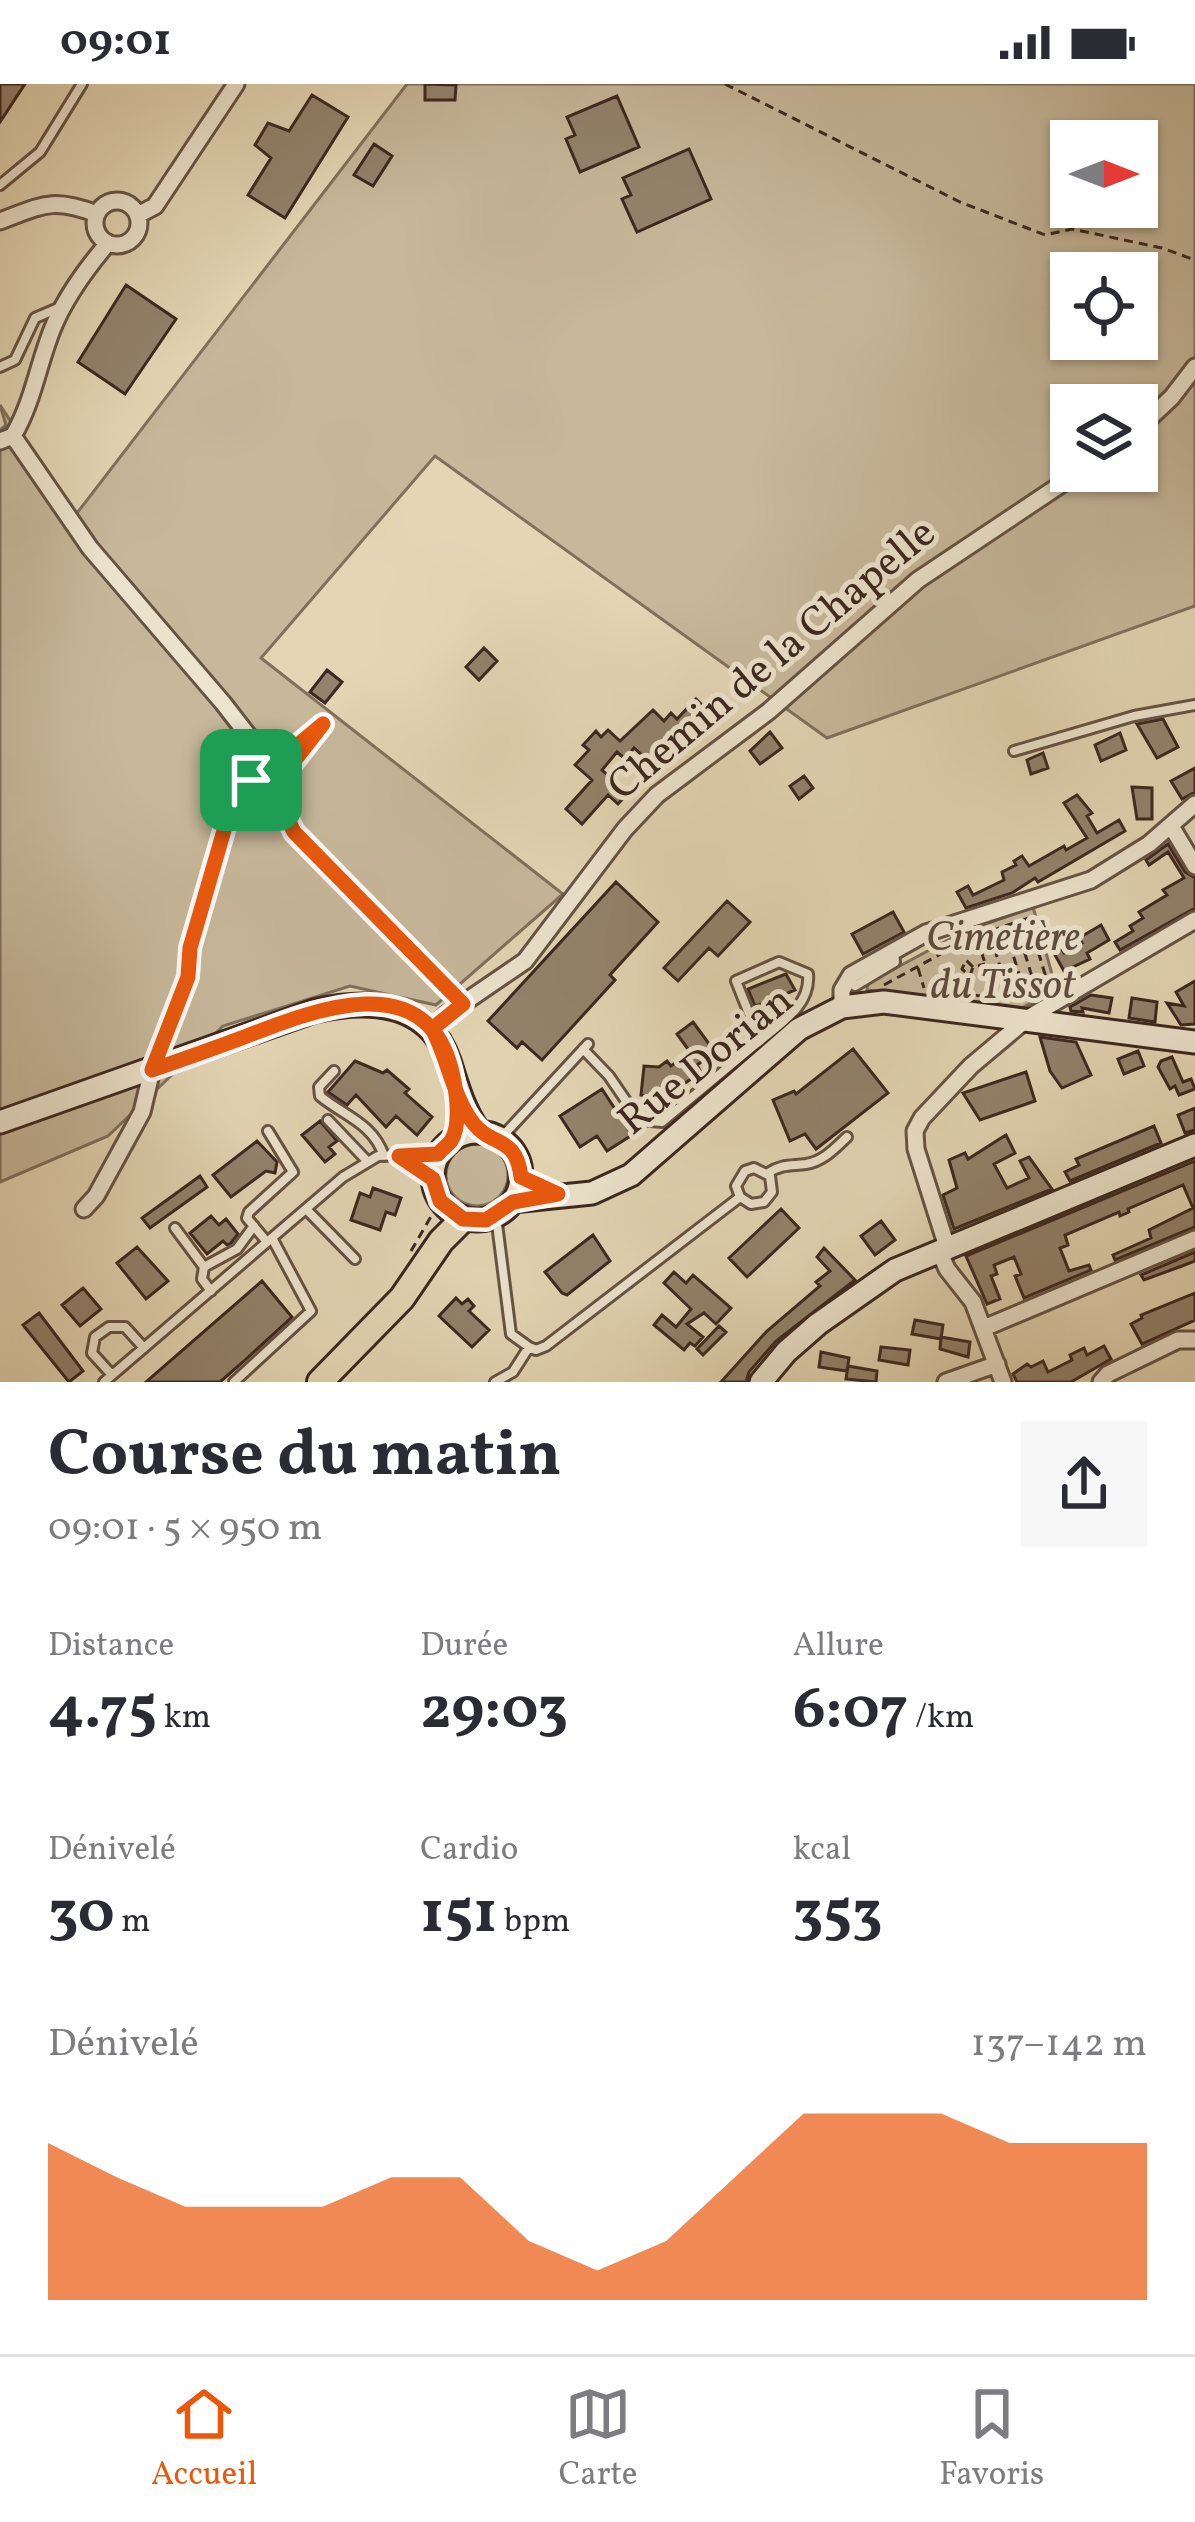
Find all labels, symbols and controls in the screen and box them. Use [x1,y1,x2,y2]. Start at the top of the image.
text: 09:01 [60,11,171,74]
north arrow [1050,120,1158,228]
map controls [1050,120,1158,492]
button: locate [1050,252,1158,360]
button: layers [1050,384,1158,492]
street label: Chemin de la Chapelle [596,506,950,816]
pin [200,729,302,831]
icon: arrive [218,747,284,813]
park label: Cimetière du Tissot [926,910,1080,1017]
street label: Rue Dorian [607,973,807,1151]
text: Course du matin [48,1411,562,1503]
button: share [1021,1421,1147,1547]
text: 09:01 · 5 × 950 m [48,1502,322,1556]
text: Distance [48,1624,174,1670]
text: Durée [420,1624,508,1670]
text: Allure [793,1624,884,1670]
text: 4.75 [48,1670,157,1753]
text: 29:03 [420,1670,568,1753]
text: 6:07 [793,1670,908,1753]
text: km [157,1696,211,1742]
text: /km [908,1696,974,1742]
text: Dénivelé [48,1828,176,1874]
text: Cardio [420,1828,518,1874]
text: kcal [793,1828,851,1874]
text: 30 [48,1874,115,1957]
text: 151 [420,1874,497,1957]
text: 353 [793,1874,883,1957]
text: m [115,1900,150,1946]
text: bpm [497,1900,570,1946]
text: Dénivelé [48,2018,199,2072]
text: 137–142 m [971,2018,1147,2072]
tab: Accueil [151,2381,257,2499]
tab: Carte [559,2381,638,2499]
tab: Favoris [939,2381,1044,2499]

